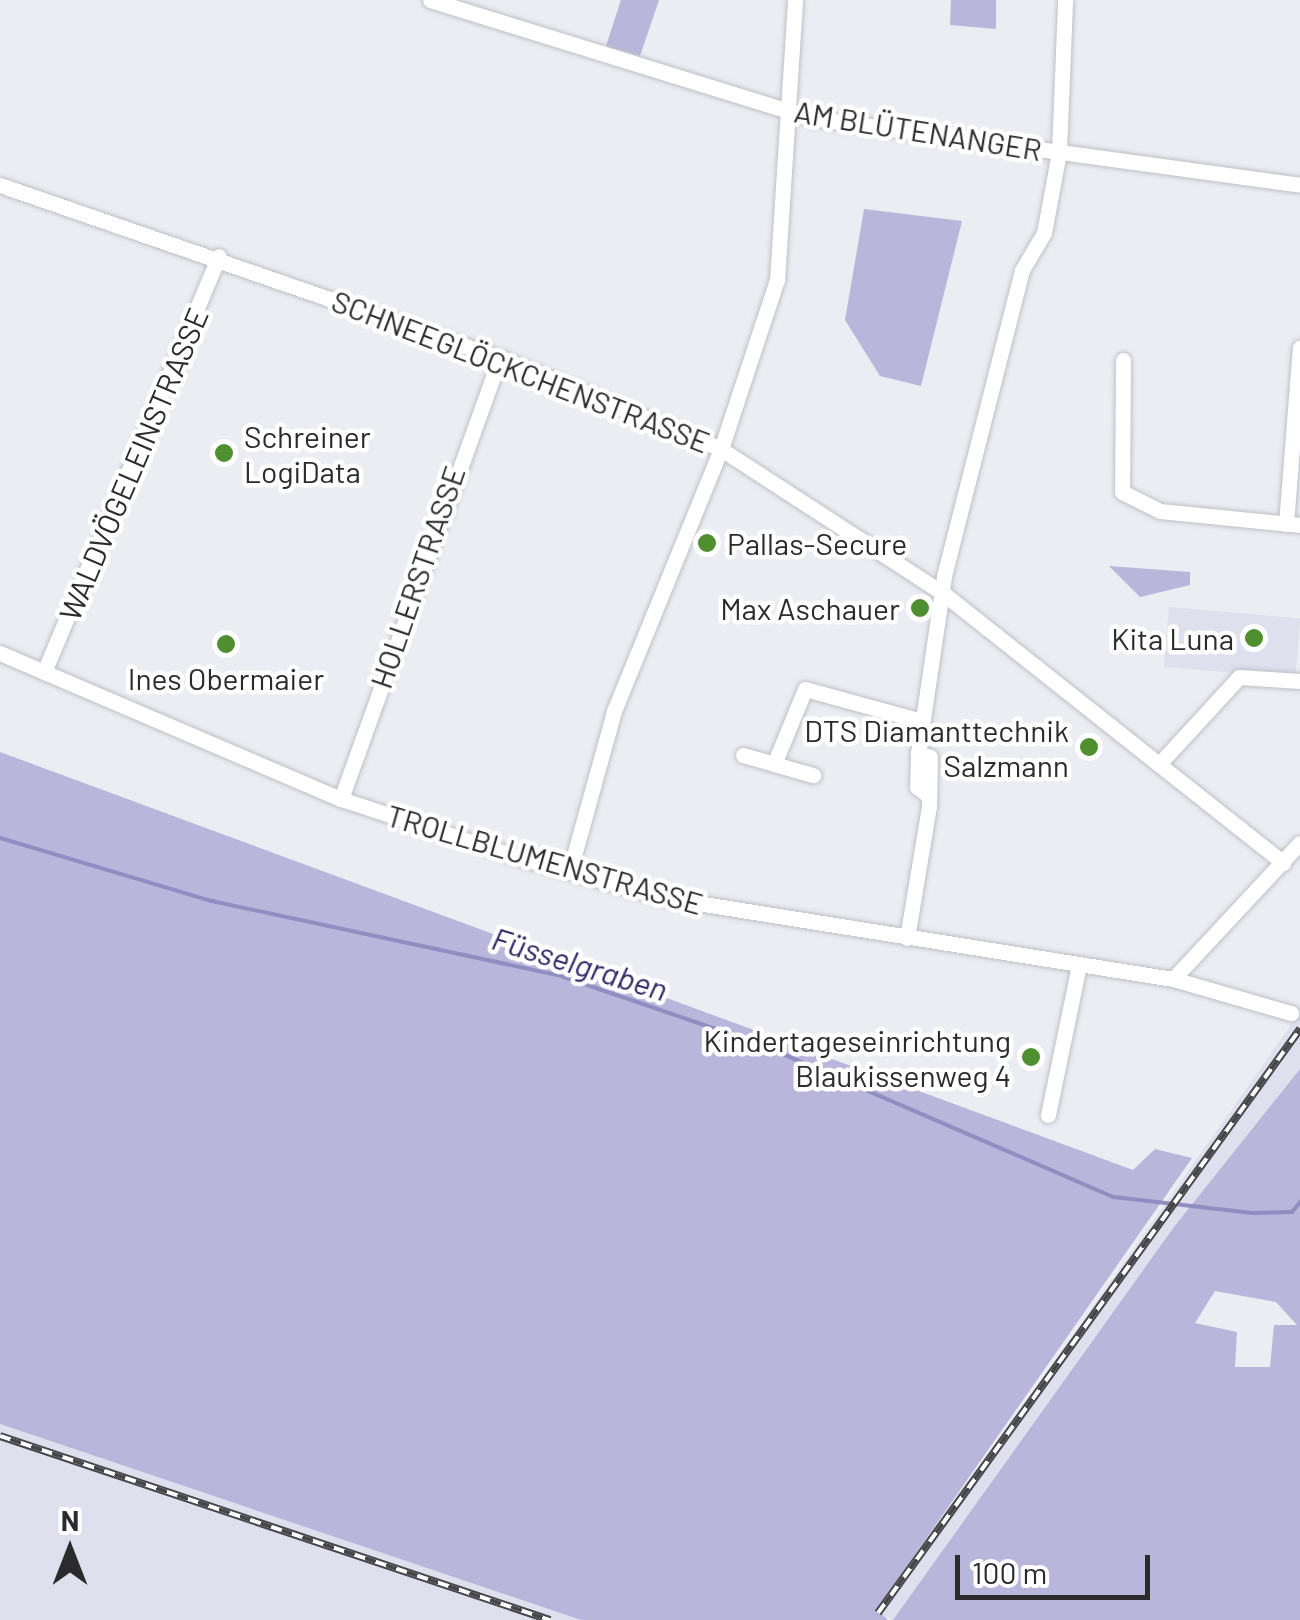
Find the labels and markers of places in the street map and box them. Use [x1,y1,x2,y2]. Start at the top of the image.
place label: Schreiner LogiData [244,418,371,488]
marker: Schreiner LogiData [213,442,235,464]
place label: Pallas-Secure [727,525,907,561]
marker: Pallas-Secure [696,532,718,554]
place label: Max Aschauer [720,590,900,626]
marker: Max Aschauer [909,597,931,619]
place label: Kita Luna [1111,620,1234,656]
marker: Kita Luna [1243,627,1265,649]
marker: Ines Obermaier [215,633,237,655]
place label: Ines Obermaier [128,660,324,696]
place label: DTS Diamanttechnik Salzmann [804,712,1069,782]
marker: DTS Diamanttechnik Salzmann [1078,736,1100,758]
place label: Kindertageseinrichtung Blaukissenweg 4 [704,1022,1011,1092]
marker: Kindertageseinrichtung Blaukissenweg 4 [1020,1046,1042,1068]

